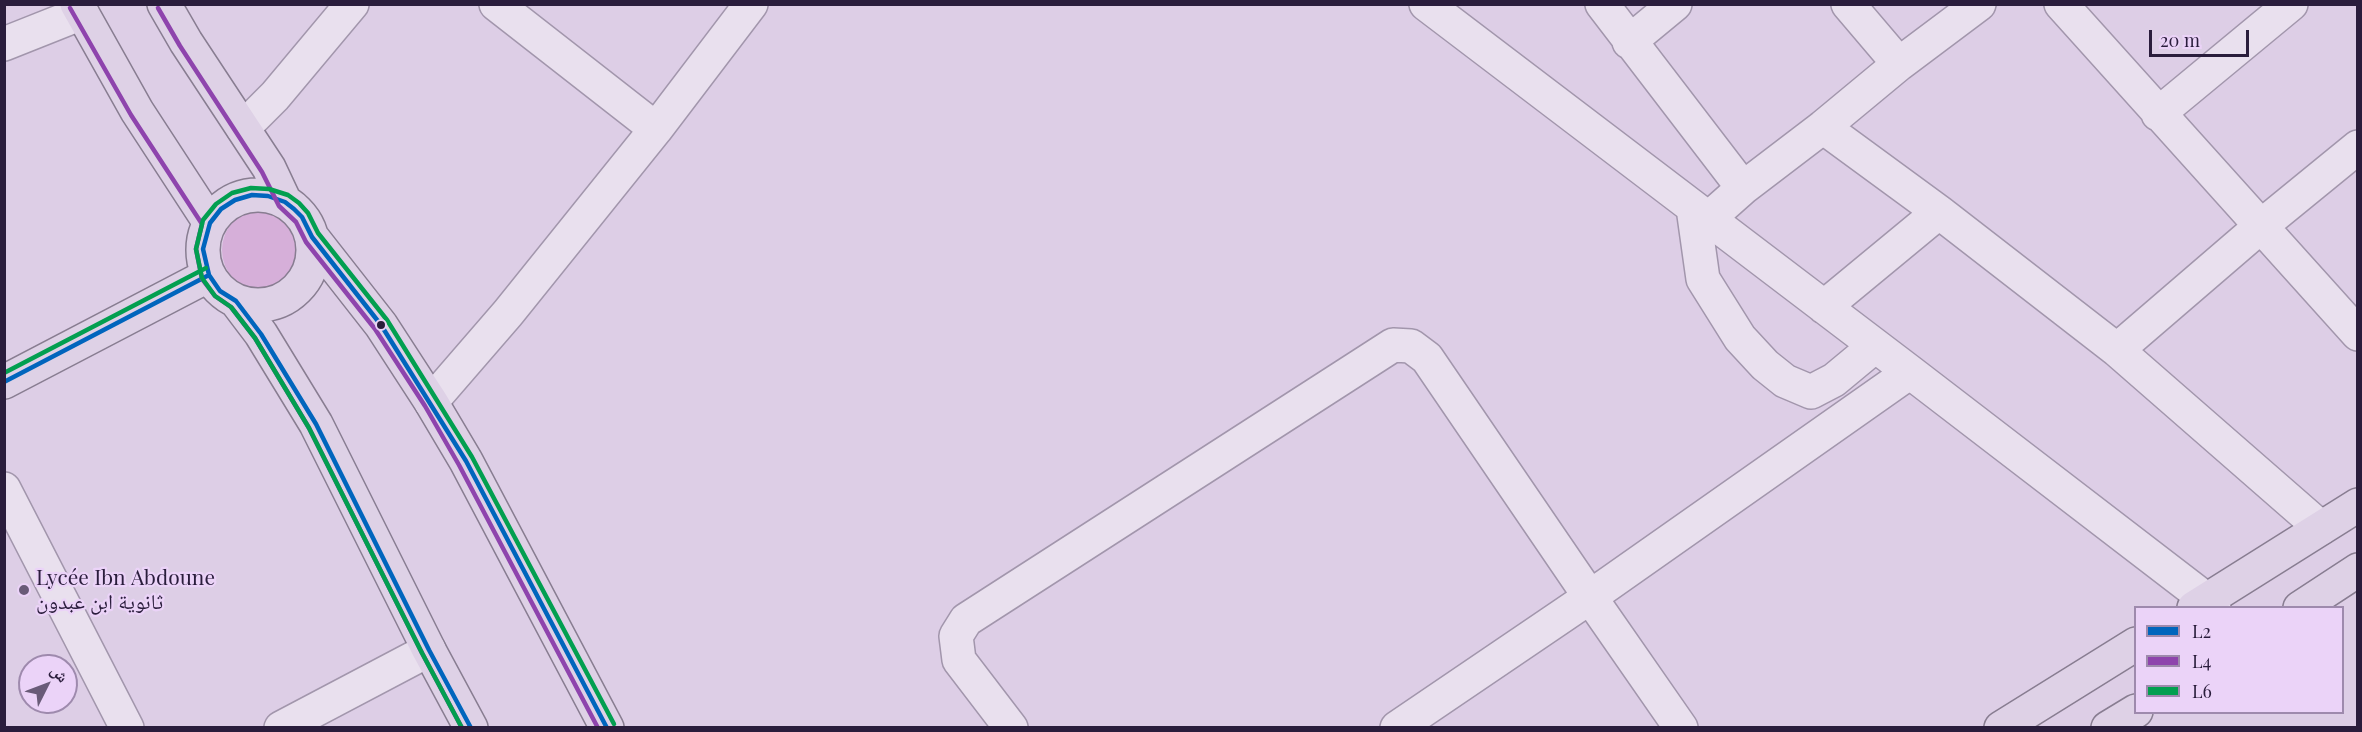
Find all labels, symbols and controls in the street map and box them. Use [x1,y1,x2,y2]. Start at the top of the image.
scale bar [2152,18,2252,56]
text: 20 m [2160,28,2200,52]
unlabelled marker [375,319,387,331]
place label: Lycée Ibn Abdoune ثانوية ابن عبدون [36,565,215,615]
marker: Lycée Ibn Abdoune ثانوية ابن عبدون [17,583,31,597]
legend [2134,606,2344,714]
text: L2 [2192,619,2211,643]
text: L4 [2192,649,2211,673]
north arrow [18,654,78,714]
text: ش [47,660,74,686]
text: L6 [2192,679,2212,703]

